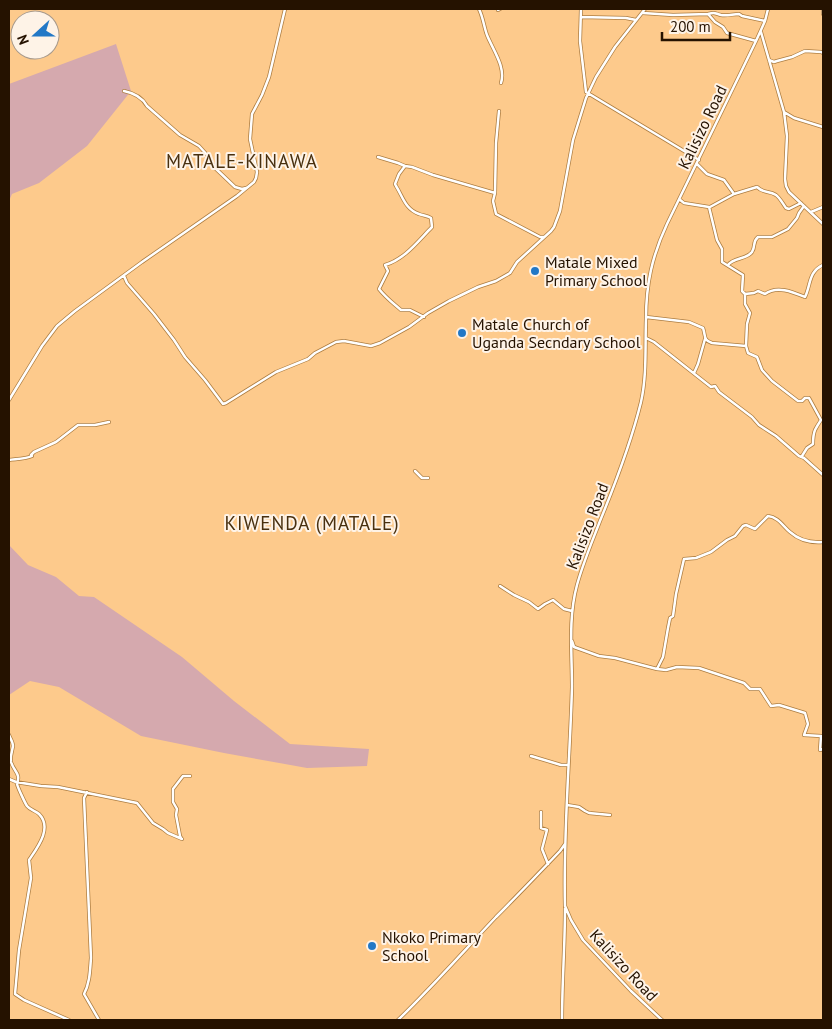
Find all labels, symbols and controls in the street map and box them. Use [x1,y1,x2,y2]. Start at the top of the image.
north arrow [10,10,60,60]
scale bar [662,10,730,42]
text: 200 m [670,17,711,36]
text: N [13,32,33,47]
street label: Kalisizo Road [673,82,731,172]
district label: MATALE-KINAWA [166,149,318,173]
place label: Matale Mixed Primary School [545,252,647,290]
marker: Matale Mixed Primary School [529,265,541,277]
place label: Matale Church of Uganda Secndary School [472,314,641,352]
marker: Matale Church of Uganda Secndary School [456,327,468,339]
street label: Kalisizo Road [561,480,613,572]
district label: KIWENDA (MATALE) [224,511,400,535]
street label: Kalisizo Road [586,925,662,1005]
place label: Nkoko Primary School [382,927,482,965]
marker: Nkoko Primary School [366,940,378,952]

